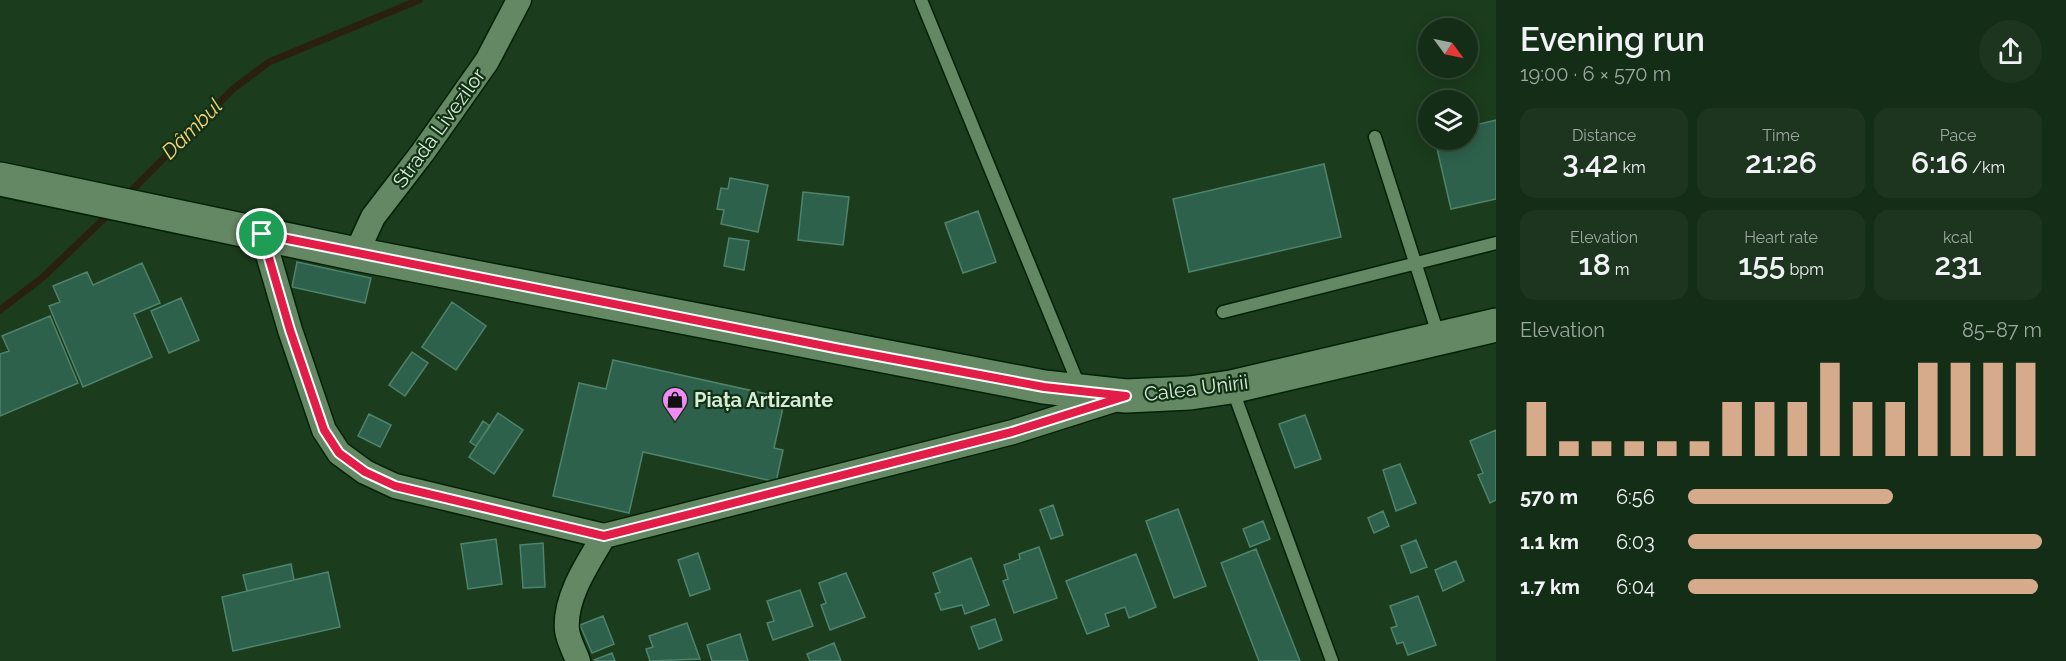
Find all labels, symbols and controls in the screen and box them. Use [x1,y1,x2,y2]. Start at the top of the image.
north arrow [1418,18,1478,78]
map controls [1418,18,1478,150]
text: Evening run [1520,20,1705,59]
button: share [1979,20,2042,83]
text: 19:00 · 6 × 570 m [1520,62,1671,86]
street label: Strada Livezilor [388,64,490,192]
button: layers [1418,90,1478,150]
water label: Dâmbul [156,93,227,164]
text: Distance [1572,126,1636,145]
text: Time [1762,126,1800,145]
text: Pace [1940,126,1976,145]
text: 3.42 [1562,145,1618,180]
text: 21:26 [1745,145,1817,180]
text: 6:16 [1911,145,1968,180]
text: km [1618,158,1646,177]
text: /km [1968,158,2005,177]
pin [236,208,287,259]
icon: arrive [245,217,278,250]
text: Elevation [1570,228,1638,247]
text: Heart rate [1744,228,1818,247]
text: kcal [1943,228,1973,247]
text: 18 [1579,247,1611,282]
text: 155 [1738,247,1785,282]
text: 231 [1934,247,1982,282]
text: m [1611,260,1629,279]
text: bpm [1785,260,1824,279]
text: Elevation [1520,318,1605,342]
text: 85–87 m [1962,318,2042,342]
street label: Calea Unirii [1143,370,1249,406]
shop icon: Piața Artizante [660,385,690,423]
place label: Piața Artizante [694,388,833,412]
text: 570 m [1520,485,1578,509]
text: 6:56 [1616,485,1655,509]
text: 1.1 km [1520,530,1579,554]
text: 6:03 [1616,530,1655,554]
text: 1.7 km [1520,575,1580,599]
text: 6:04 [1616,575,1655,599]

